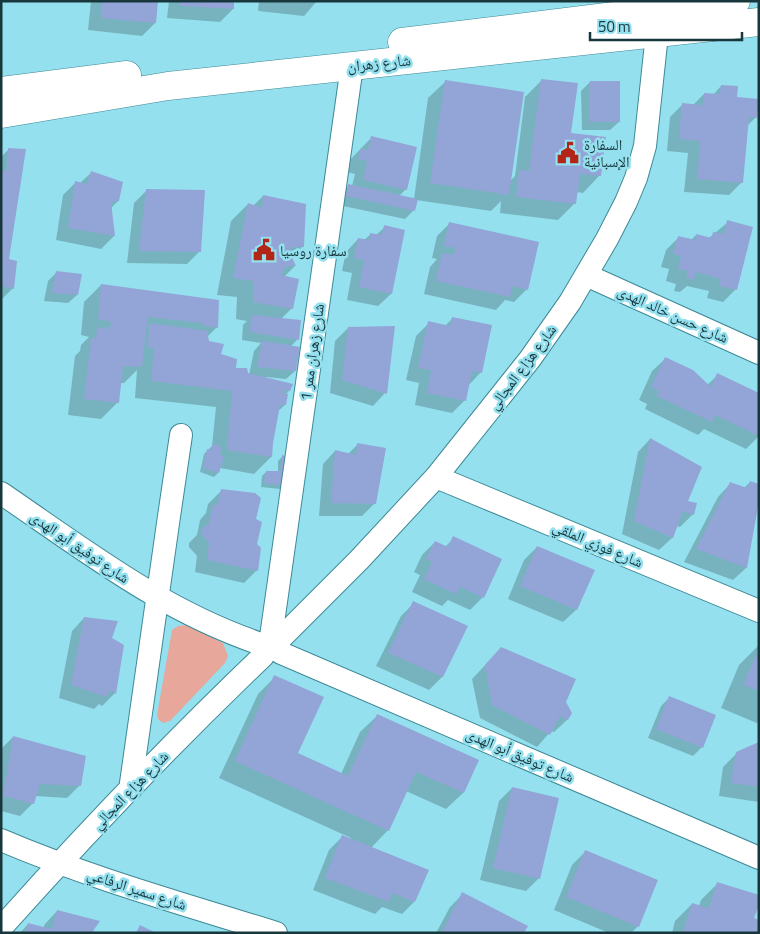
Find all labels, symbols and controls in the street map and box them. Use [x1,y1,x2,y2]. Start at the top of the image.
scale bar [590,10,742,42]
text: 50 m [598,15,631,38]
street label: شارع زهران [346,48,412,78]
place label: السفارة الإسبانية [584,133,630,173]
public building icon: السفارة الإسبانية [555,140,581,166]
public building icon: سفارة روسيا [251,237,277,263]
place label: سفارة روسيا [280,239,347,262]
street label: شارع حسن خالد الهدى [614,279,732,349]
street label: شارع زهران ممر 1 [294,302,330,402]
street label: شارع هزاع المجالي [482,319,562,415]
street label: شارع توفيق أبو الهدى [26,505,134,589]
street label: شارع فوزي الملقي [549,515,647,574]
street label: شارع توفيق أبو الهدى [462,722,578,788]
street label: شارع هزاع المجالي [86,745,174,835]
street label: شارع سمير الرفاعي [84,862,190,917]

